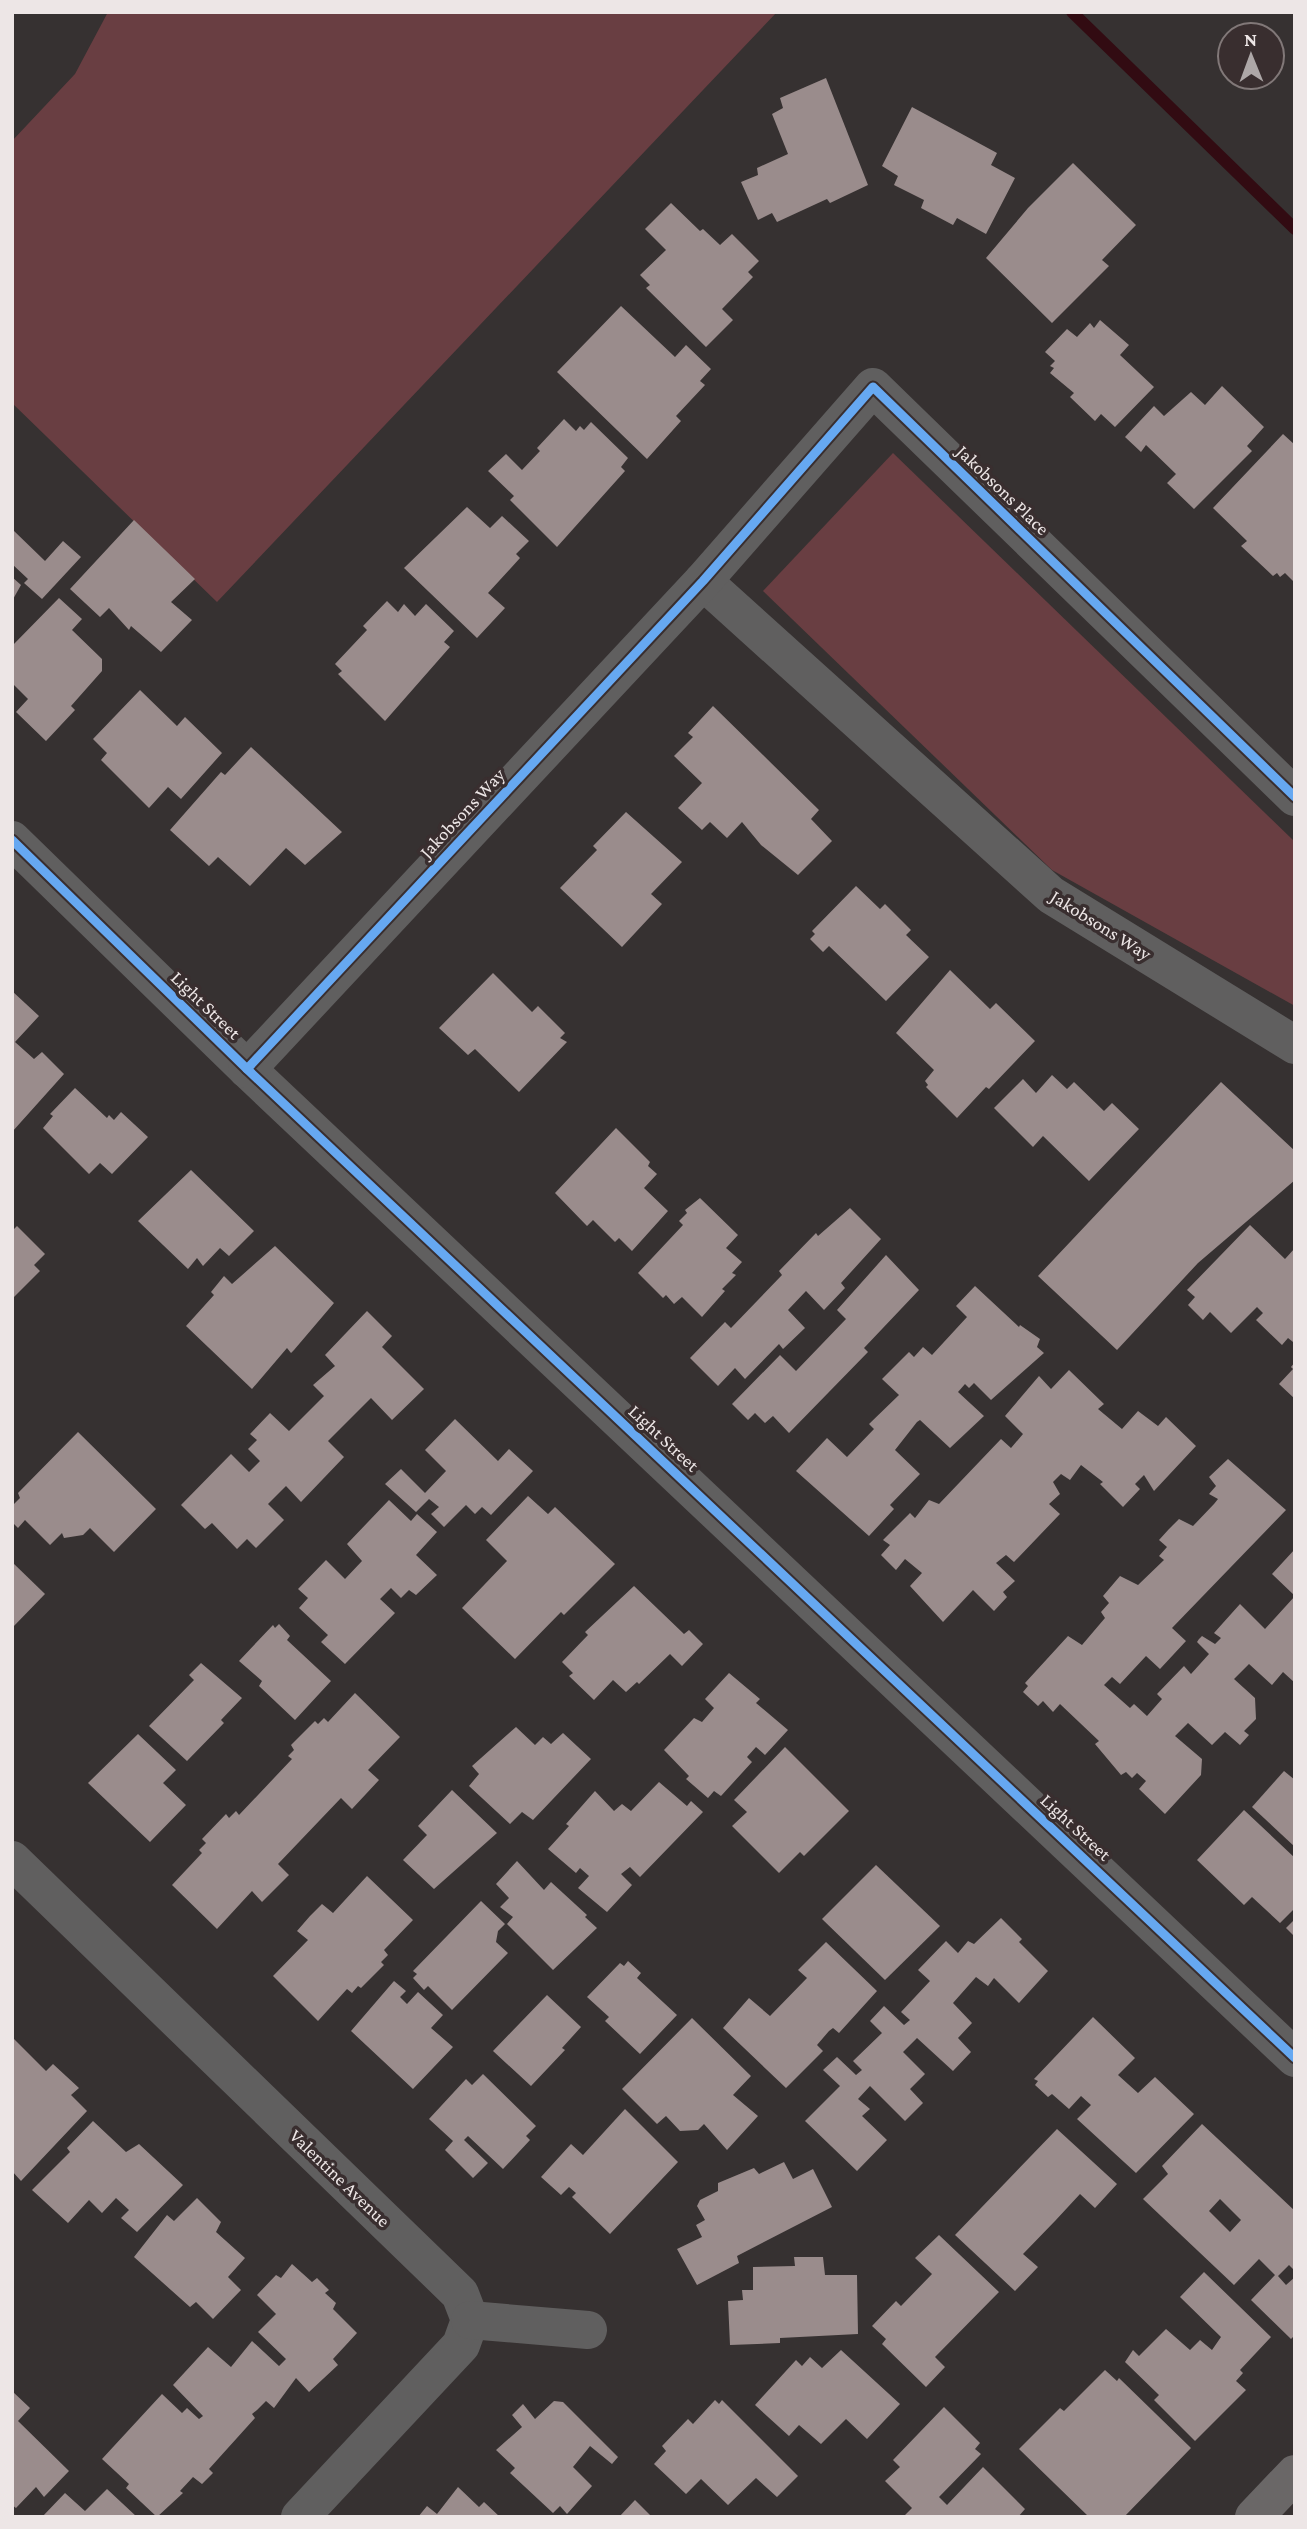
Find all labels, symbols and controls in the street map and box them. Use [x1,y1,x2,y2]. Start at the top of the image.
north arrow [1216,21,1286,91]
text: N [1244,29,1257,50]
street label: Jakobsons Place [951,439,1053,539]
street label: Jakobsons Way [414,764,509,864]
street label: Jakobsons Way [1045,885,1155,964]
street label: Light Street [167,967,246,1044]
street label: Light Street [625,1400,704,1476]
street label: Light Street [1037,1789,1116,1865]
street label: Valentine Avenue [285,2125,395,2231]

